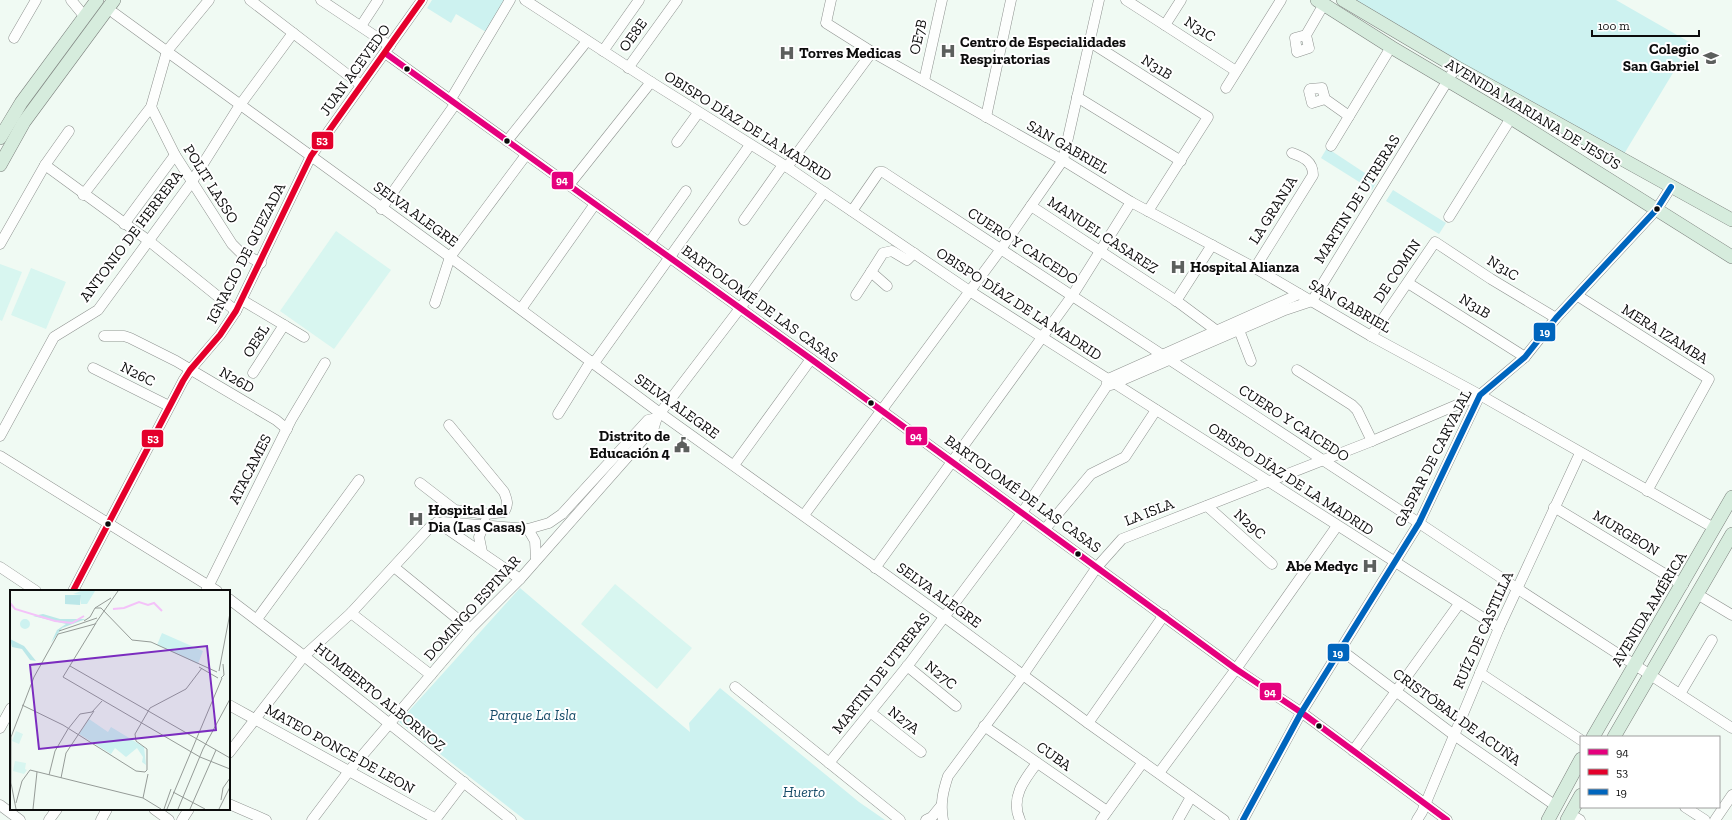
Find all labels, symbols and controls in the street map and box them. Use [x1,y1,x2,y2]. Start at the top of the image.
street label: N31C [1181,12,1219,46]
scale bar [1592,12,1699,38]
street label: OE8E [615,15,651,55]
street label: OE7B [905,18,931,56]
text: 100 m [1598,19,1630,33]
street label: JUAN ACEVEDO [316,21,394,119]
place label: Centro de Especialidades Respiratorias [960,33,1126,68]
place label: Colegio San Gabriel [1623,40,1699,75]
hospital icon: Centro de Especialidades Respiratorias [939,42,957,60]
hospital icon: Torres Medicas [778,44,796,62]
place label: Torres Medicas [799,44,901,62]
school or university icon: Colegio San Gabriel [1702,49,1720,67]
street label: N31B [1138,50,1176,84]
street label: AVENIDA MARIANA DE JESÚS [1442,55,1624,173]
unlabelled marker [402,64,412,74]
street label: OBISPO DÍAZ DE LA MADRID [661,67,835,185]
street label: SAN GABRIEL [1024,116,1112,178]
line badge: 53 [311,131,334,150]
street label: MARTIN DE UTRERAS [1310,131,1404,267]
text: 53 [316,134,328,147]
unlabelled marker [502,136,512,146]
street label: POLIT LASSO [180,141,242,227]
street label: ANTONIO DE HERRERA [76,167,186,305]
line badge: 94 [551,171,574,190]
street label: LA GRANJA [1245,172,1301,247]
text: 94 [556,174,569,187]
street label: SELVA ALEGRE [370,177,462,251]
street label: IGNACIO DE QUEZADA [203,180,289,326]
street label: MANUEL CASAREZ [1044,192,1162,278]
street label: CUERO Y CAICEDO [964,203,1082,289]
unlabelled marker [1652,204,1662,214]
street label: DE COMIN [1369,236,1425,306]
street label: BARTOLOMÉ DE LAS CASAS [678,241,842,367]
street label: OBISPO DÍAZ DE LA MADRID [933,244,1105,364]
street label: N31C [1484,251,1522,285]
hospital icon: Hospital Alianza [1169,258,1187,276]
place label: Hospital Alianza [1190,258,1300,276]
street label: SAN GABRIEL [1306,275,1394,337]
street label: N31B [1456,290,1494,322]
street label: MERA IZAMBA [1618,300,1712,368]
street label: OE8L [239,321,273,361]
line badge: 19 [1533,322,1556,342]
text: 19 [1540,326,1550,339]
street label: N26C [118,358,158,390]
street label: N26D [216,363,258,397]
street label: SELVA ALEGRE [631,369,723,443]
street label: CUERO Y CAICEDO [1235,380,1353,466]
street label: GASPAR DE CARVAJAL [1391,386,1475,530]
unlabelled marker [866,398,876,408]
street label: OBISPO DÍAZ DE LA MADRID [1205,419,1377,539]
line badge: 94 [905,426,928,446]
place label: Distrito de Educación 4 [589,427,670,462]
line badge: 53 [141,429,164,448]
text: 94 [910,430,923,443]
street label: ATACAMES [225,431,275,507]
street label: BARTOLOMÉ DE LAS CASAS [941,431,1105,557]
text: 53 [147,432,159,445]
public building icon: Distrito de Educación 4 [673,436,691,454]
street label: LA ISLA [1122,494,1177,530]
place label: Hospital del Dia (Las Casas) [428,501,526,536]
street label: N29C [1230,505,1270,543]
street label: MURGEON [1590,506,1662,560]
hospital icon: Hospital del Dia (Las Casas) [407,510,425,528]
unlabelled marker [103,519,113,529]
street label: AVENIDA AMÉRICA [1608,548,1690,670]
unlabelled marker [1073,549,1083,559]
street label: DOMINGO ESPINAR [420,551,524,664]
place label: Abe Medyc [1286,557,1358,575]
hospital icon: Abe Medyc [1361,557,1379,575]
street label: SELVA ALEGRE [893,558,985,632]
street label: RUÍZ DE CASTILLA [1449,568,1517,692]
inset map [10,590,230,810]
street label: MARTIN DE UTRERAS [828,609,934,737]
street label: HUMBERTO ALBORNOZ [311,639,449,755]
line badge: 19 [1327,643,1350,662]
text: 19 [1333,647,1343,660]
street label: N27C [922,657,960,693]
street label: CRISTÓBAL DE ACUÑA [1389,664,1525,770]
line badge: 94 [1259,682,1282,701]
text: 94 [1264,686,1277,699]
street label: MATEO PONCE DE LEON [262,700,418,798]
street label: N27A [885,702,924,738]
park label: Parque La Isla [490,706,576,724]
unlabelled marker [1314,721,1324,731]
legend [1580,736,1720,808]
street label: CUBA [1033,737,1075,775]
text: 94 [1616,745,1629,759]
text: 53 [1616,765,1628,779]
park label: Huerto [783,783,825,801]
text: 19 [1616,785,1627,799]

